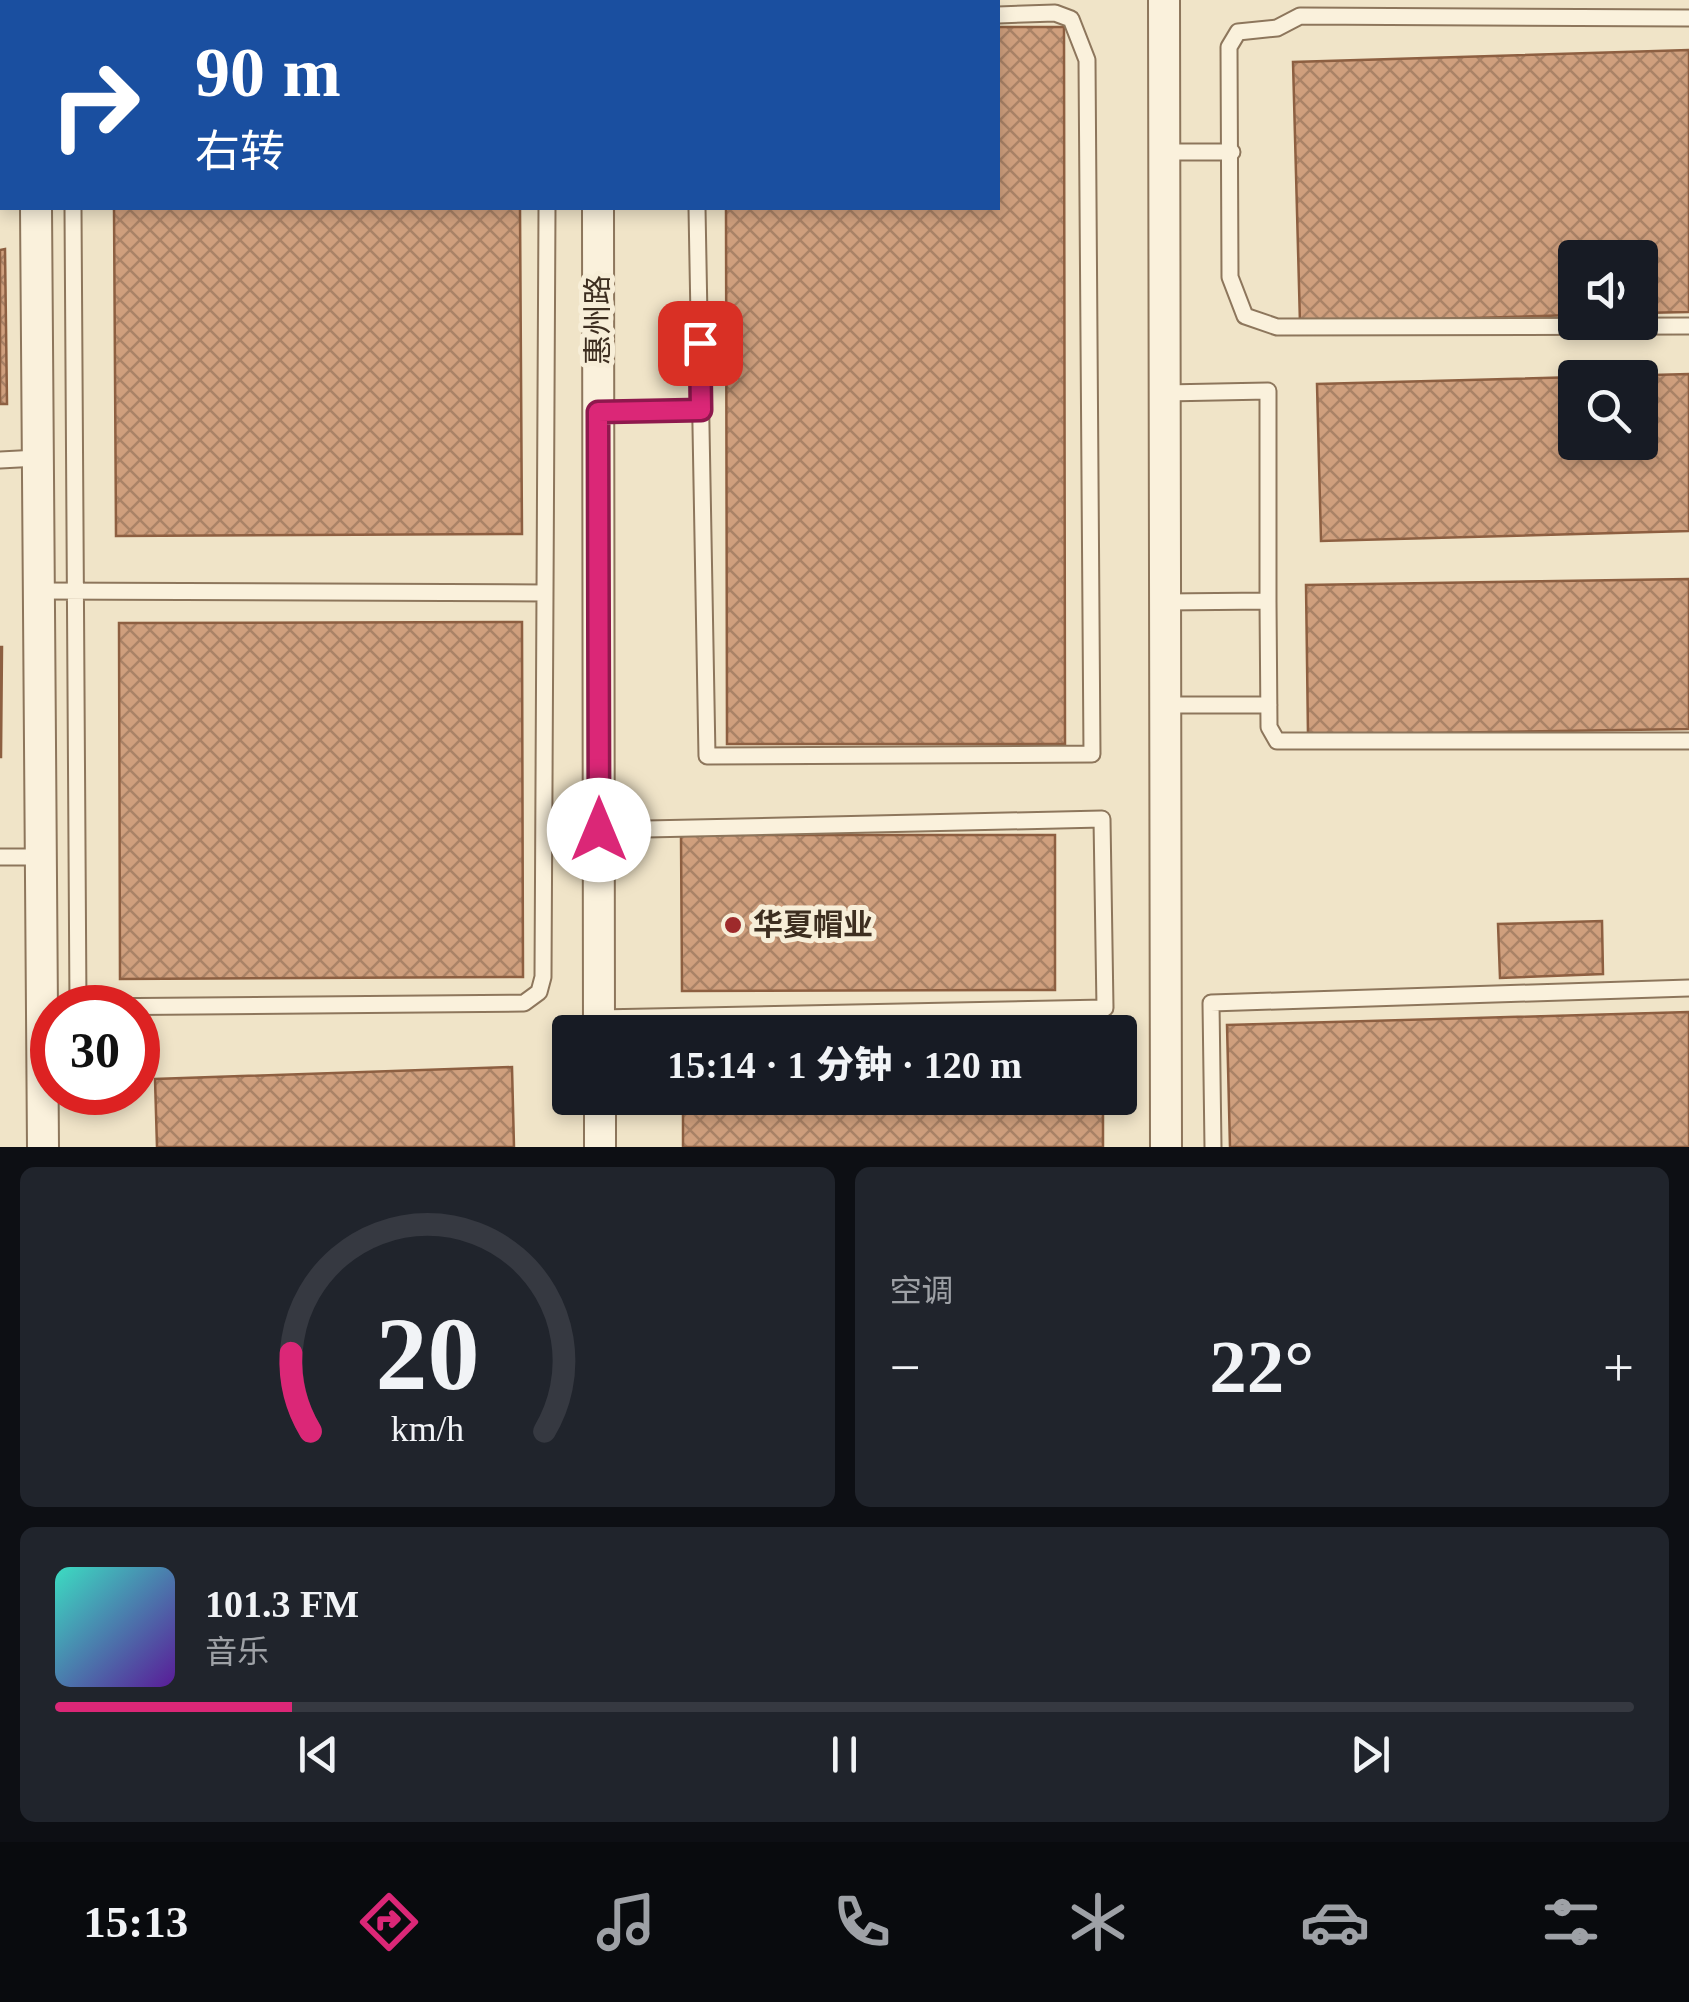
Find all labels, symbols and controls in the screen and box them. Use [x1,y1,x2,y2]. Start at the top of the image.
text: 90 m [195,34,341,111]
icon: right [30,40,160,170]
text: 右转 [195,127,285,177]
map controls [1558,240,1658,460]
button: sound [1558,240,1658,340]
street label: 惠州路 [581,275,614,365]
pin [658,301,743,386]
icon: arrive [673,316,728,371]
button: search [1558,360,1658,460]
position arrow [547,778,651,882]
place label: 华夏帽业 [753,908,873,941]
marker: 华夏帽业 [722,914,744,936]
speed limit sign: 30 [30,985,160,1115]
text: 15:14 · 1 分钟 · 120 m [667,1044,1022,1086]
text: 空调 [890,1273,954,1309]
text: 20 [375,1296,479,1411]
text: 22° [1209,1325,1314,1408]
text: − [890,1337,921,1398]
text: + [1603,1337,1634,1398]
text: km/h [391,1409,464,1449]
text: 101.3 FM [205,1583,359,1625]
text: 音乐 [205,1634,269,1670]
icon: previous [291,1727,346,1782]
icon: pause [817,1727,872,1782]
icon: next [1343,1727,1398,1782]
icon: directions [354,1887,424,1957]
icon: music [591,1887,661,1957]
icon: phone [827,1887,897,1957]
icon: climate [1063,1887,1133,1957]
icon: car [1300,1887,1370,1957]
icon: filters [1536,1887,1606,1957]
text: 15:13 [83,1897,188,1947]

